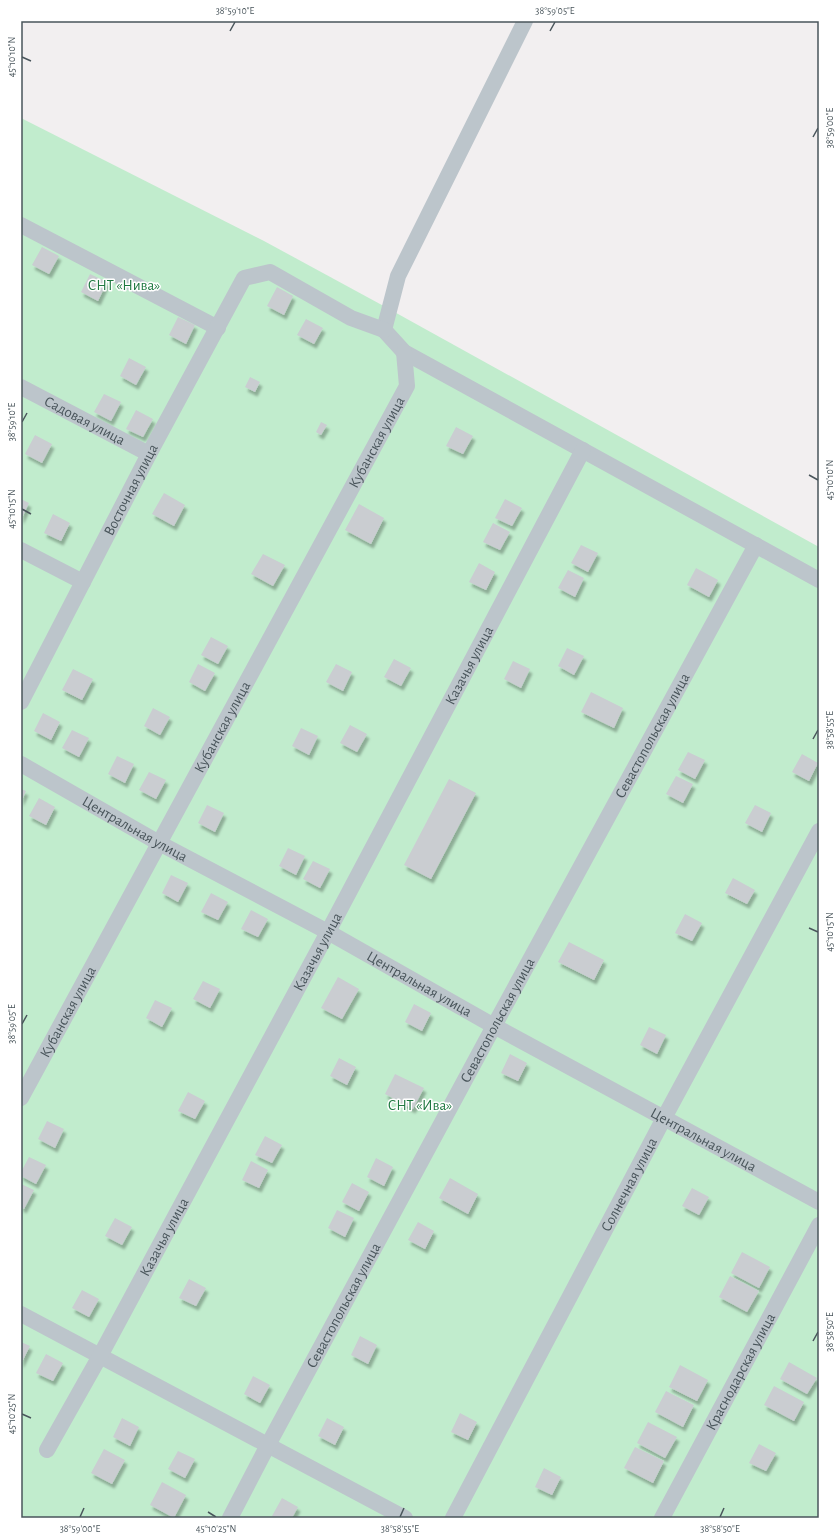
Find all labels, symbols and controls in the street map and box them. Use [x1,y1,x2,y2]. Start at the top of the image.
text: 38°59'10"E [216,6,255,16]
text: 38°59'05"E [535,6,575,16]
text: 45°10'10"N [7,37,17,77]
text: 38°59'00"E [825,108,835,148]
park label: СНТ «Нива» [88,278,160,293]
street label: Садовая улица [42,393,128,448]
street label: Кубанская улица [346,394,407,490]
text: 38°59'10"E [7,402,17,441]
street label: Восточная улица [101,441,161,538]
text: 45°10'10"N [825,460,835,500]
text: 45°10'15"N [7,489,17,529]
street label: Казачья улица [442,623,496,707]
street label: Севастопольская улица [612,670,692,801]
street label: Кубанская улица [191,679,253,775]
text: 38°58'55"E [825,711,835,749]
street label: Центральная улица [80,793,190,864]
street label: Казачья улица [290,910,344,993]
text: 45°10'15"N [825,912,835,952]
street label: Центральная улица [364,948,475,1019]
street label: Севастопольская улица [457,955,537,1085]
street label: Кубанская улица [37,964,99,1060]
text: 38°59'05"E [7,1004,17,1044]
park label: СНТ «Ива» [388,1098,452,1113]
street label: Центральная улица [648,1105,759,1174]
street label: Солнечная улица [598,1135,660,1234]
street label: Казачья улица [137,1195,191,1279]
street label: Севастопольская улица [304,1240,383,1370]
street label: Краснодарская улица [703,1310,778,1433]
text: 38°58'50"E [825,1312,835,1352]
text: 45°10'25"N [7,1394,17,1434]
text: 38°59'00"E [60,1524,100,1534]
text: 45°10'25"N [196,1524,236,1534]
text: 38°58'55"E [381,1524,419,1534]
text: 38°58'50"E [700,1524,740,1534]

